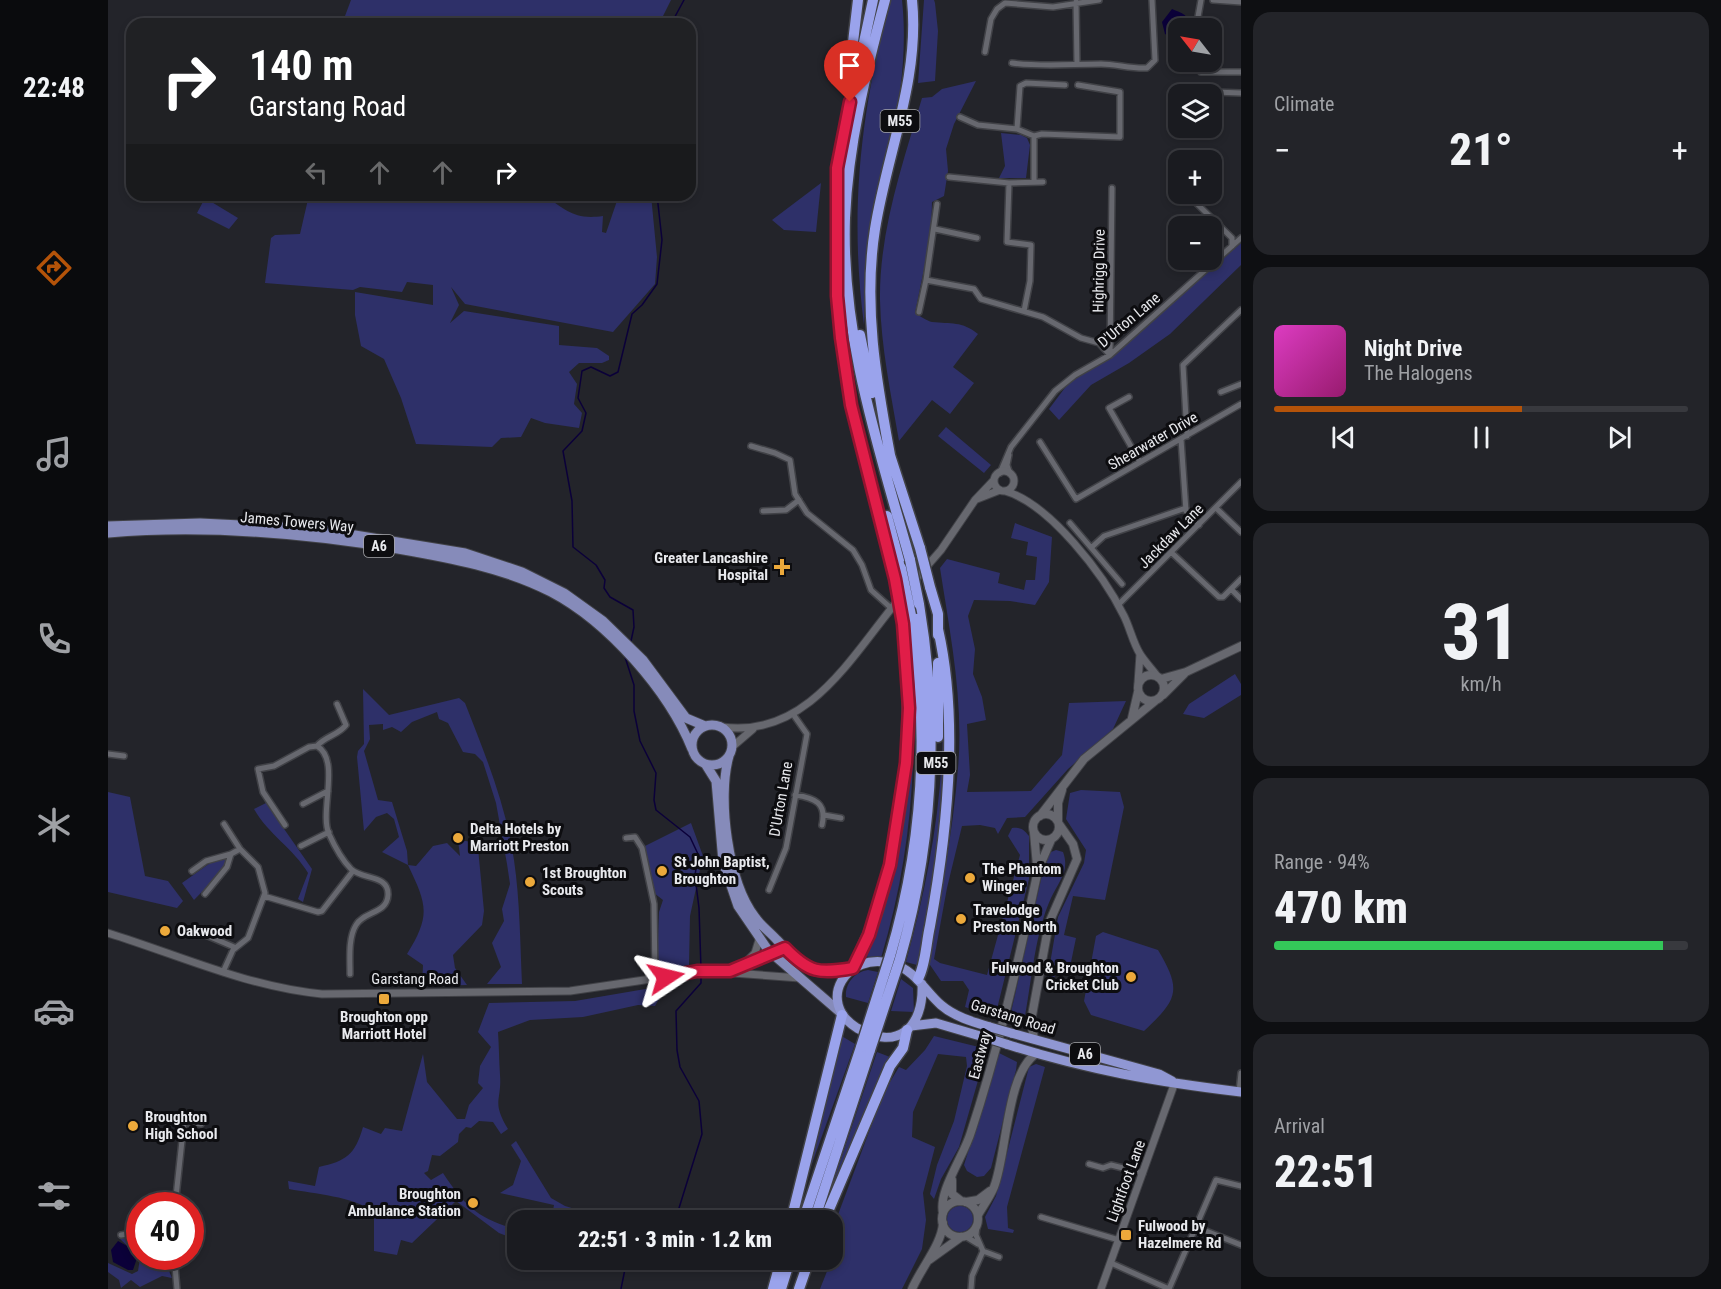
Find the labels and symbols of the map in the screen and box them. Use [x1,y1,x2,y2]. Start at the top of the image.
north arrow [1168,18,1222,72]
pin [824,40,875,102]
road number: M55 [880,110,920,132]
street label: Highrigg Drive [1089,229,1109,313]
street label: D'Urton Lane [1094,289,1164,351]
street label: Shearwater Drive [1105,408,1201,474]
street label: Jackdaw Lane [1135,500,1207,572]
street label: James Towers Way [240,508,354,536]
road number: A6 [364,535,394,557]
place label: Greater Lancashire Hospital [654,549,768,584]
marker: Greater Lancashire Hospital [773,558,791,576]
road number: M55 [916,752,956,774]
street label: D'Urton Lane [766,760,796,838]
place label: Delta Hotels by Marriott Preston [470,820,569,855]
marker: Delta Hotels by Marriott Preston [451,831,465,845]
place label: St John Baptist, Broughton [674,853,770,888]
place label: The Phantom Winger [982,860,1062,895]
place label: 1st Broughton Scouts [542,864,627,899]
marker: St John Baptist, Broughton [655,864,669,878]
marker: The Phantom Winger [963,871,977,885]
marker: 1st Broughton Scouts [523,875,537,889]
place label: Travelodge Preston North [973,901,1057,936]
marker: Travelodge Preston North [954,912,968,926]
place label: Oakwood [177,922,232,940]
marker: Oakwood [158,924,172,938]
position arrow [634,945,698,1009]
place label: Fulwood & Broughton Cricket Club [991,959,1119,994]
street label: Garstang Road [371,970,459,988]
marker: Fulwood & Broughton Cricket Club [1124,970,1138,984]
marker: Broughton opp Marriott Hotel [377,992,391,1006]
street label: Garstang Road [969,996,1057,1038]
place label: Broughton opp Marriott Hotel [340,1008,428,1043]
street label: Eastway [965,1029,995,1081]
road number: A6 [1070,1043,1100,1065]
place label: Broughton High School [145,1108,217,1143]
marker: Broughton High School [126,1119,140,1133]
street label: Lightfoot Lane [1103,1138,1149,1224]
place label: Broughton Ambulance Station [348,1185,461,1220]
speed limit sign: 40 [126,1192,204,1270]
marker: Broughton Ambulance Station [466,1196,480,1210]
place label: Fulwood by Hazelmere Rd [1138,1217,1221,1252]
marker: Fulwood by Hazelmere Rd [1119,1228,1133,1242]

